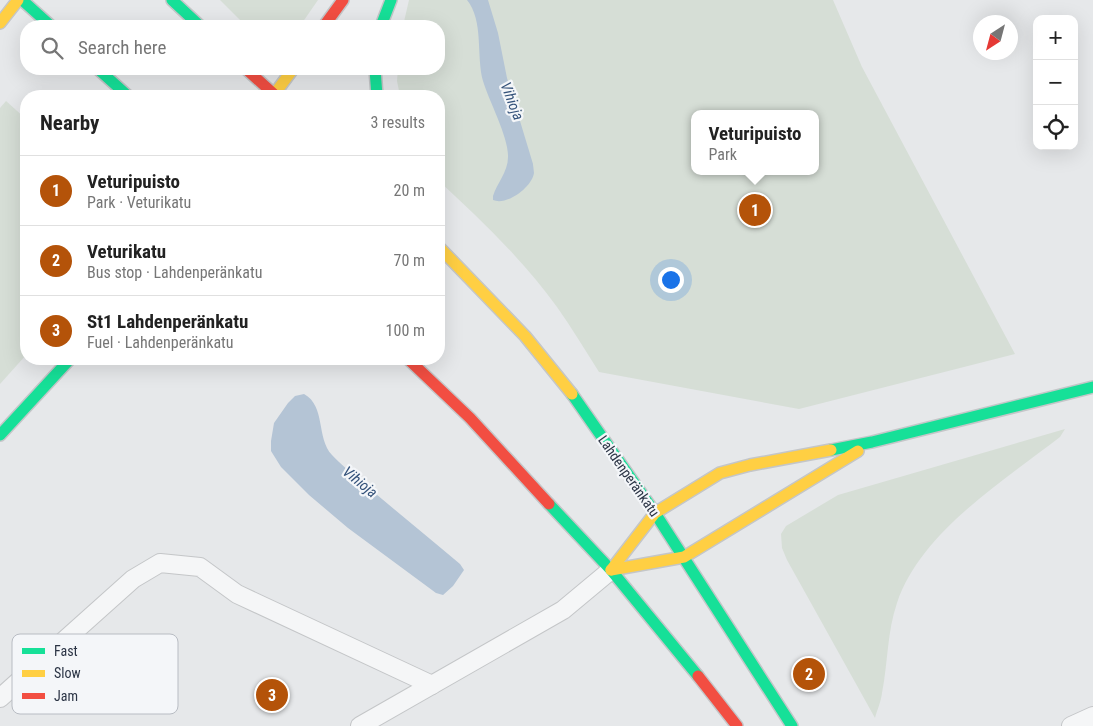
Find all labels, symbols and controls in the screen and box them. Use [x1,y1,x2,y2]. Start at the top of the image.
north arrow [973,15,1018,60]
map controls [1033,15,1078,150]
button: + [1033,15,1078,60]
search box [20,20,445,75]
icon: search [38,34,66,62]
text: Search here [78,36,166,59]
button: − [1033,60,1078,105]
water label: Vihioja [497,79,527,123]
button: locate [1033,105,1078,150]
popup [691,110,819,175]
text: Nearby [40,111,99,135]
text: 3 results [370,113,425,132]
text: Veturipuisto [708,122,802,145]
text: Park [708,145,737,164]
text: Veturipuisto [87,170,180,193]
text: 1 [52,181,60,200]
text: 20 m [393,181,425,200]
pin: 1 [739,191,771,229]
text: Park · Veturikatu [87,193,191,212]
text: Veturikatu [87,240,166,263]
text: 2 [52,251,60,270]
text: 70 m [393,251,425,270]
text: Bus stop · Lahdenperänkatu [87,263,262,282]
your location [658,267,684,293]
text: St1 Lahdenperänkatu [87,310,248,333]
text: 3 [52,321,60,340]
text: 100 m [386,321,425,340]
text: Fuel · Lahdenperänkatu [87,333,234,352]
street label: Lahdenperänkatu [595,432,663,520]
water label: Vihioja [339,463,381,501]
legend [12,634,178,714]
text: Fast [54,643,78,659]
pin: 2 [793,655,825,693]
text: Slow [54,665,81,681]
pin: 3 [256,676,288,714]
text: Jam [54,688,78,704]

